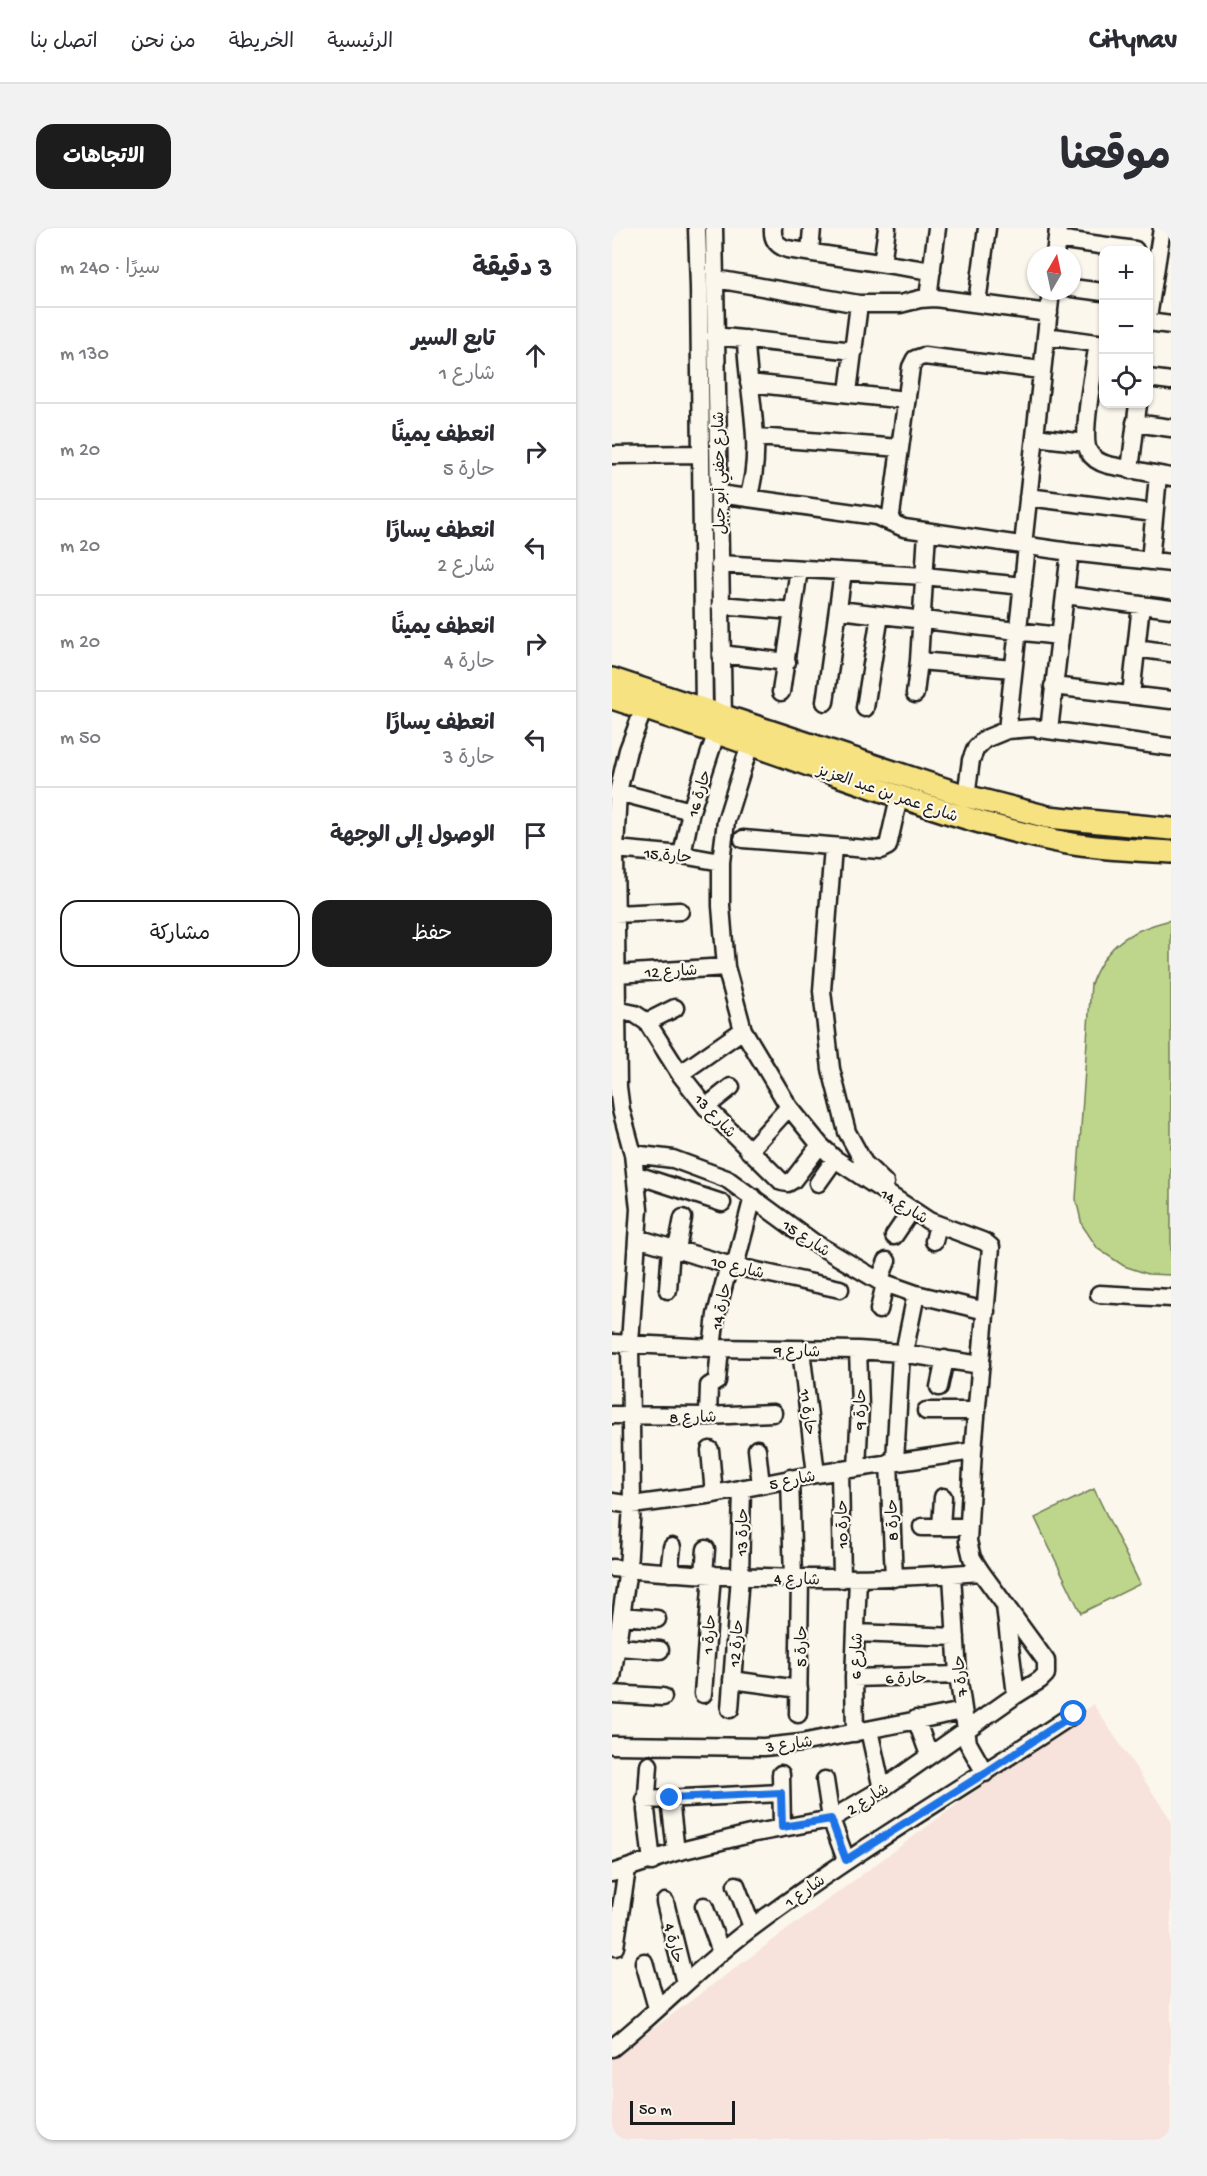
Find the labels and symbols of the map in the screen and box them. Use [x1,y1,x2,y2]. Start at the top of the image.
north arrow [1027,246,1081,300]
street label: شارع حفني أبو جبل [709,411,734,535]
street label: شارع عمر بن عبد العزيز [812,762,960,828]
street label: حارة 16 [685,768,717,821]
street label: حارة 15 [642,845,693,869]
street label: شارع 12 [643,963,698,984]
street label: شارع 13 [688,1091,739,1143]
street label: شارع 14 [875,1185,930,1230]
street label: شارع 15 [777,1217,832,1263]
street label: شارع 10 [708,1253,766,1285]
street label: حارة 14 [709,1282,738,1333]
street label: شارع 9 [773,1344,820,1363]
street label: حارة 11 [793,1387,818,1437]
street label: حارة 9 [853,1388,872,1431]
street label: شارع 8 [669,1410,717,1429]
street label: شارع 5 [768,1469,817,1496]
street label: حارة 10 [835,1499,854,1550]
street label: حارة 8 [884,1499,905,1541]
street label: حارة 13 [735,1508,754,1557]
street label: شارع 4 [774,1572,820,1591]
street label: حارة 1 [701,1614,722,1656]
street label: حارة 12 [727,1619,750,1669]
street label: حارة 5 [794,1625,813,1667]
street label: شارع 6 [848,1633,869,1680]
street label: حارة 7 [951,1654,974,1698]
street label: حارة 6 [885,1671,927,1690]
route start [1060,1700,1086,1726]
street label: شارع 3 [764,1734,814,1759]
street label: شارع 2 [844,1781,894,1821]
route end [656,1784,682,1810]
street label: شارع 1 [781,1872,830,1914]
street label: حارة 4 [658,1922,685,1966]
scale bar [630,2098,735,2126]

